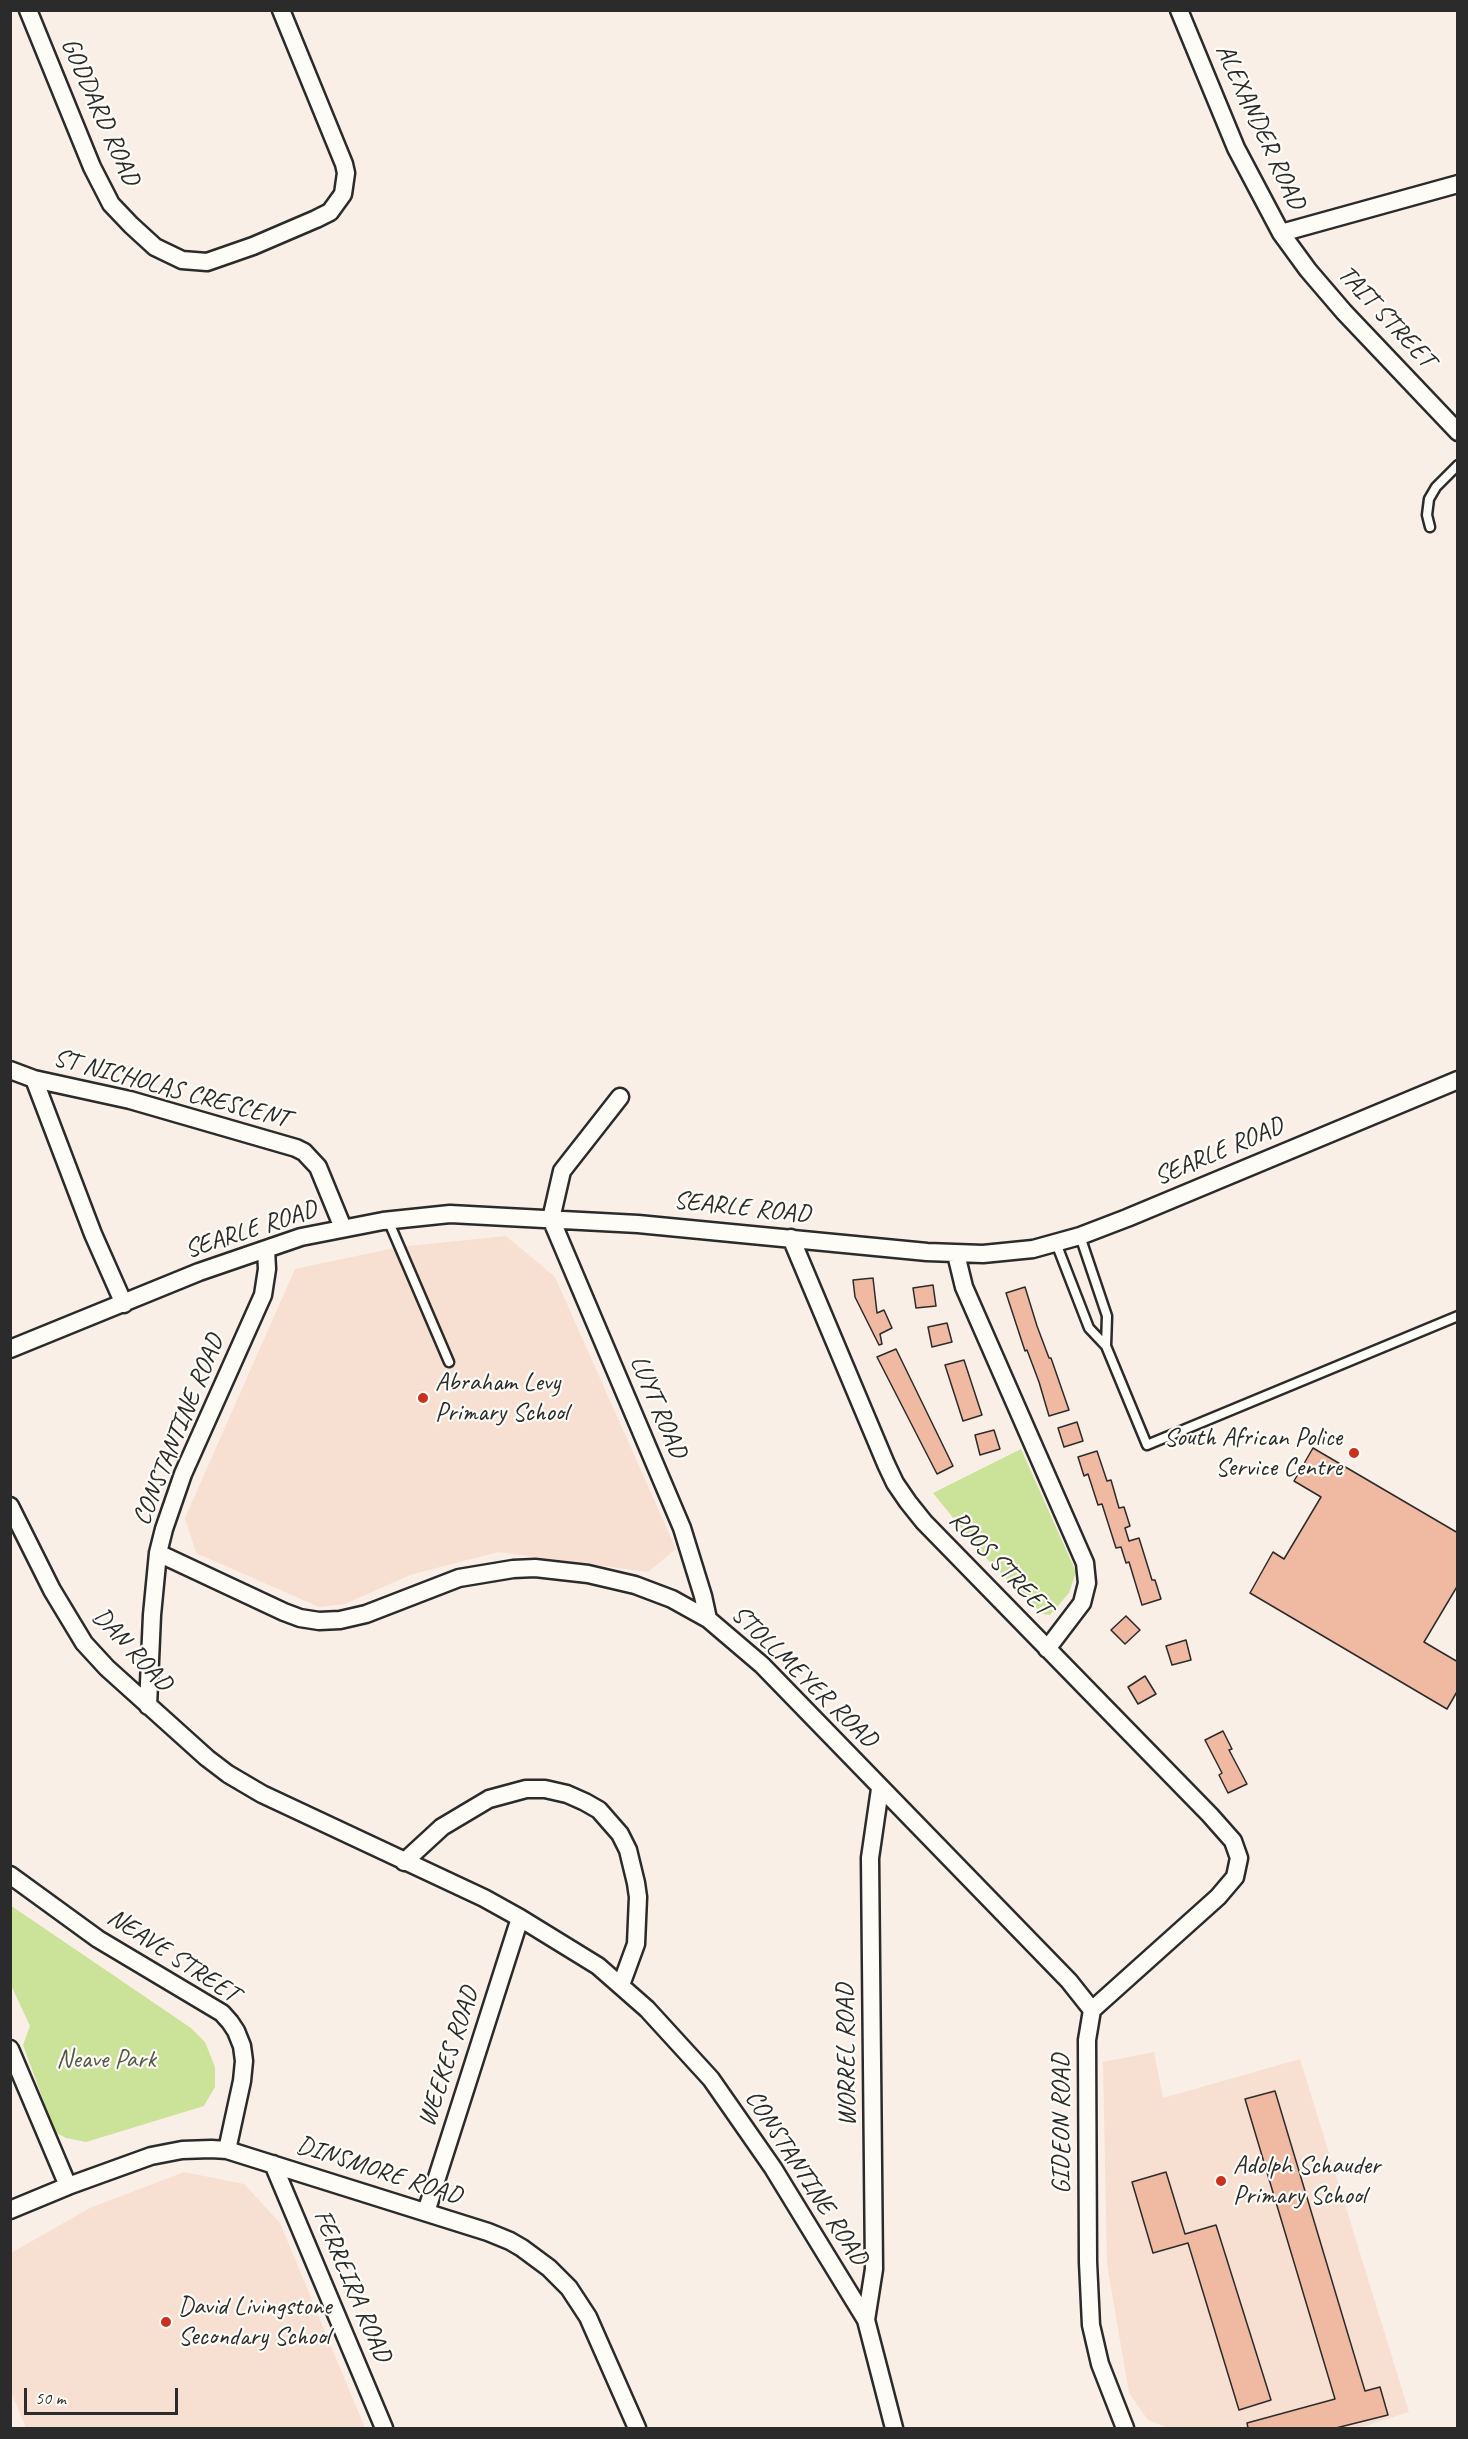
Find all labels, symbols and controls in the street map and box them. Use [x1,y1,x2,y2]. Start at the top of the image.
street label: GODDARD ROAD [54,33,146,191]
street label: ALEXANDER ROAD [1208,39,1312,215]
street label: TAIT STREET [1331,259,1441,375]
street label: ST NICHOLAS CRESCENT [50,1042,292,1136]
street label: SEARLE ROAD [1150,1111,1288,1193]
street label: SEARLE ROAD [672,1185,812,1231]
street label: SEARLE ROAD [181,1194,321,1266]
street label: CONSTANTINE ROAD [127,1330,231,1530]
street label: LUYT ROAD [622,1351,694,1463]
place label: Abraham Levy Primary School [435,1367,568,1428]
marker: Abraham Levy Primary School [416,1391,430,1405]
place label: South African Police Service Centre [1164,1422,1342,1484]
marker: South African Police Service Centre [1347,1446,1361,1460]
street label: ROOS STREET [942,1505,1058,1623]
street label: STOLLMEYER ROAD [724,1599,884,1755]
street label: DAN ROAD [85,1602,179,1698]
street label: NEAVE STREET [101,1902,245,2010]
street label: WEEKES ROAD [412,1983,486,2131]
street label: WORREL ROAD [830,1983,864,2127]
park label: Neave Park [56,2044,156,2076]
street label: GIDEON ROAD [1046,2054,1078,2194]
street label: CONSTANTINE ROAD [738,2084,874,2272]
street label: DINSMORE ROAD [293,2130,465,2212]
place label: Adolph Schauder Primary School [1233,2150,1380,2212]
marker: Adolph Schauder Primary School [1214,2174,1228,2188]
street label: FERREIRA ROAD [306,2205,398,2367]
place label: David Livingstone Secondary School [178,2291,332,2352]
marker: David Livingstone Secondary School [159,2315,173,2329]
scale bar [27,2376,182,2414]
text: 50 m [35,2387,66,2409]

